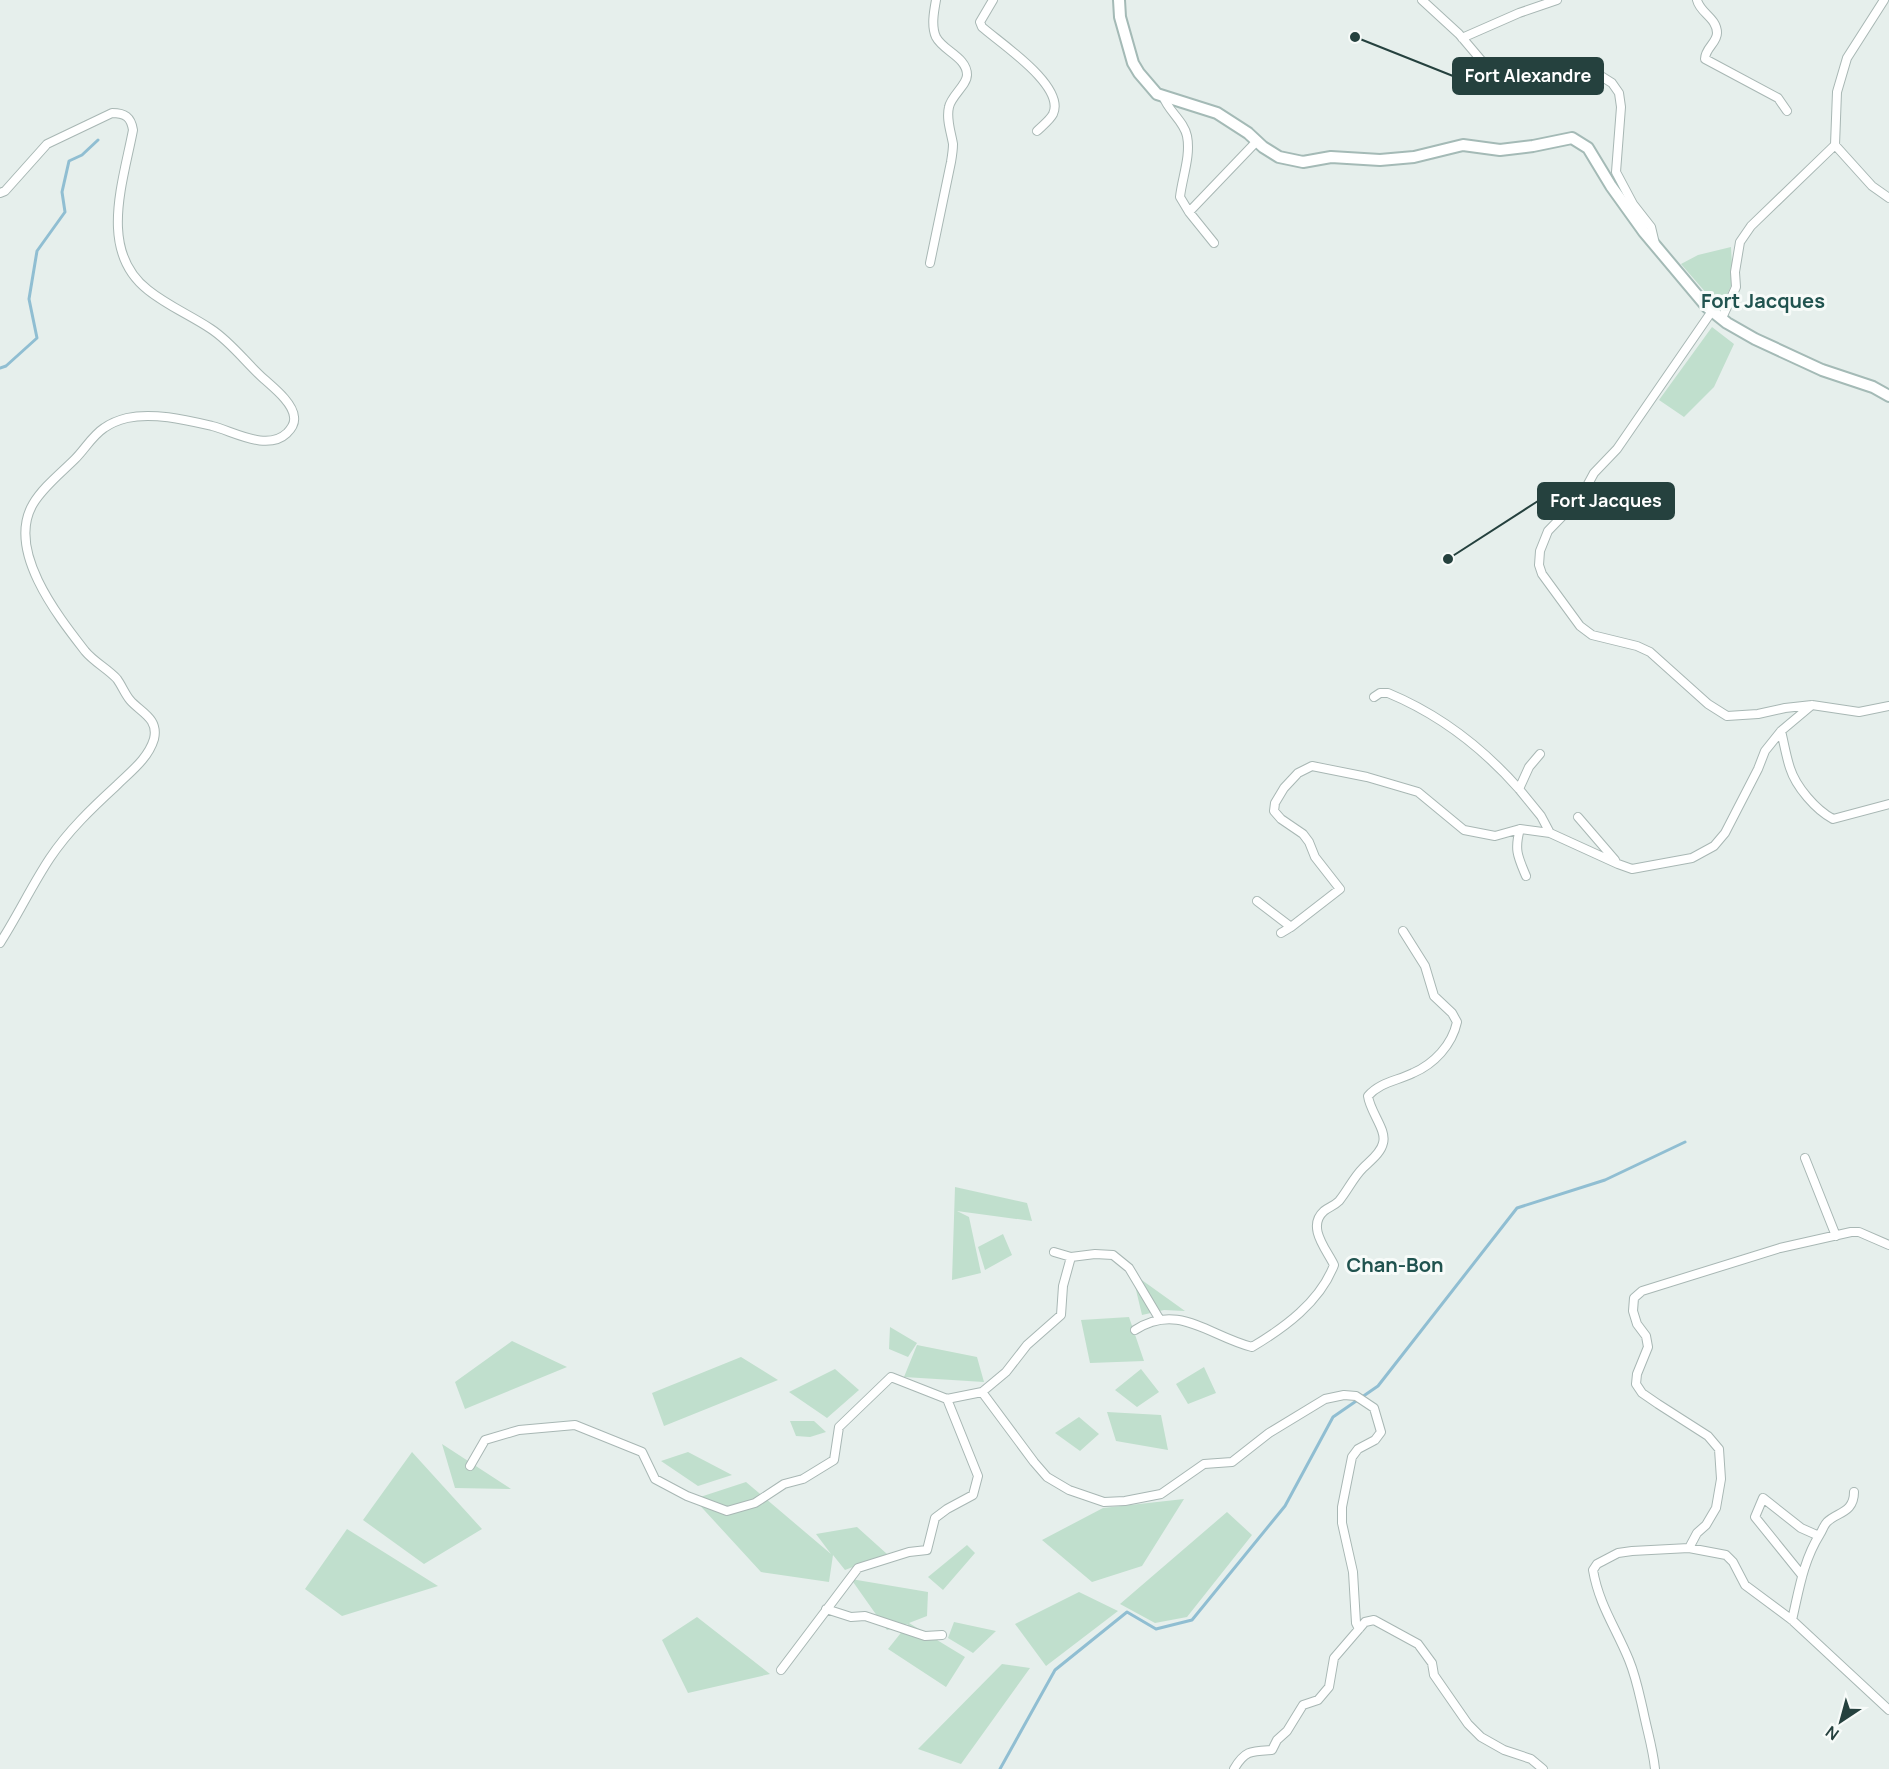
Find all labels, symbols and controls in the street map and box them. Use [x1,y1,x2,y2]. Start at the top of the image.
callout: Fort Alexandre [1453,58,1603,94]
text: Fort Alexandre [1465,63,1591,87]
district label: Fort Jacques [1701,287,1825,314]
callout: Fort Jacques [1538,483,1674,519]
text: Fort Jacques [1550,488,1662,512]
district label: Chan-Bon [1346,1251,1444,1278]
north arrow [1811,1691,1871,1751]
text: N [1821,1721,1843,1745]

